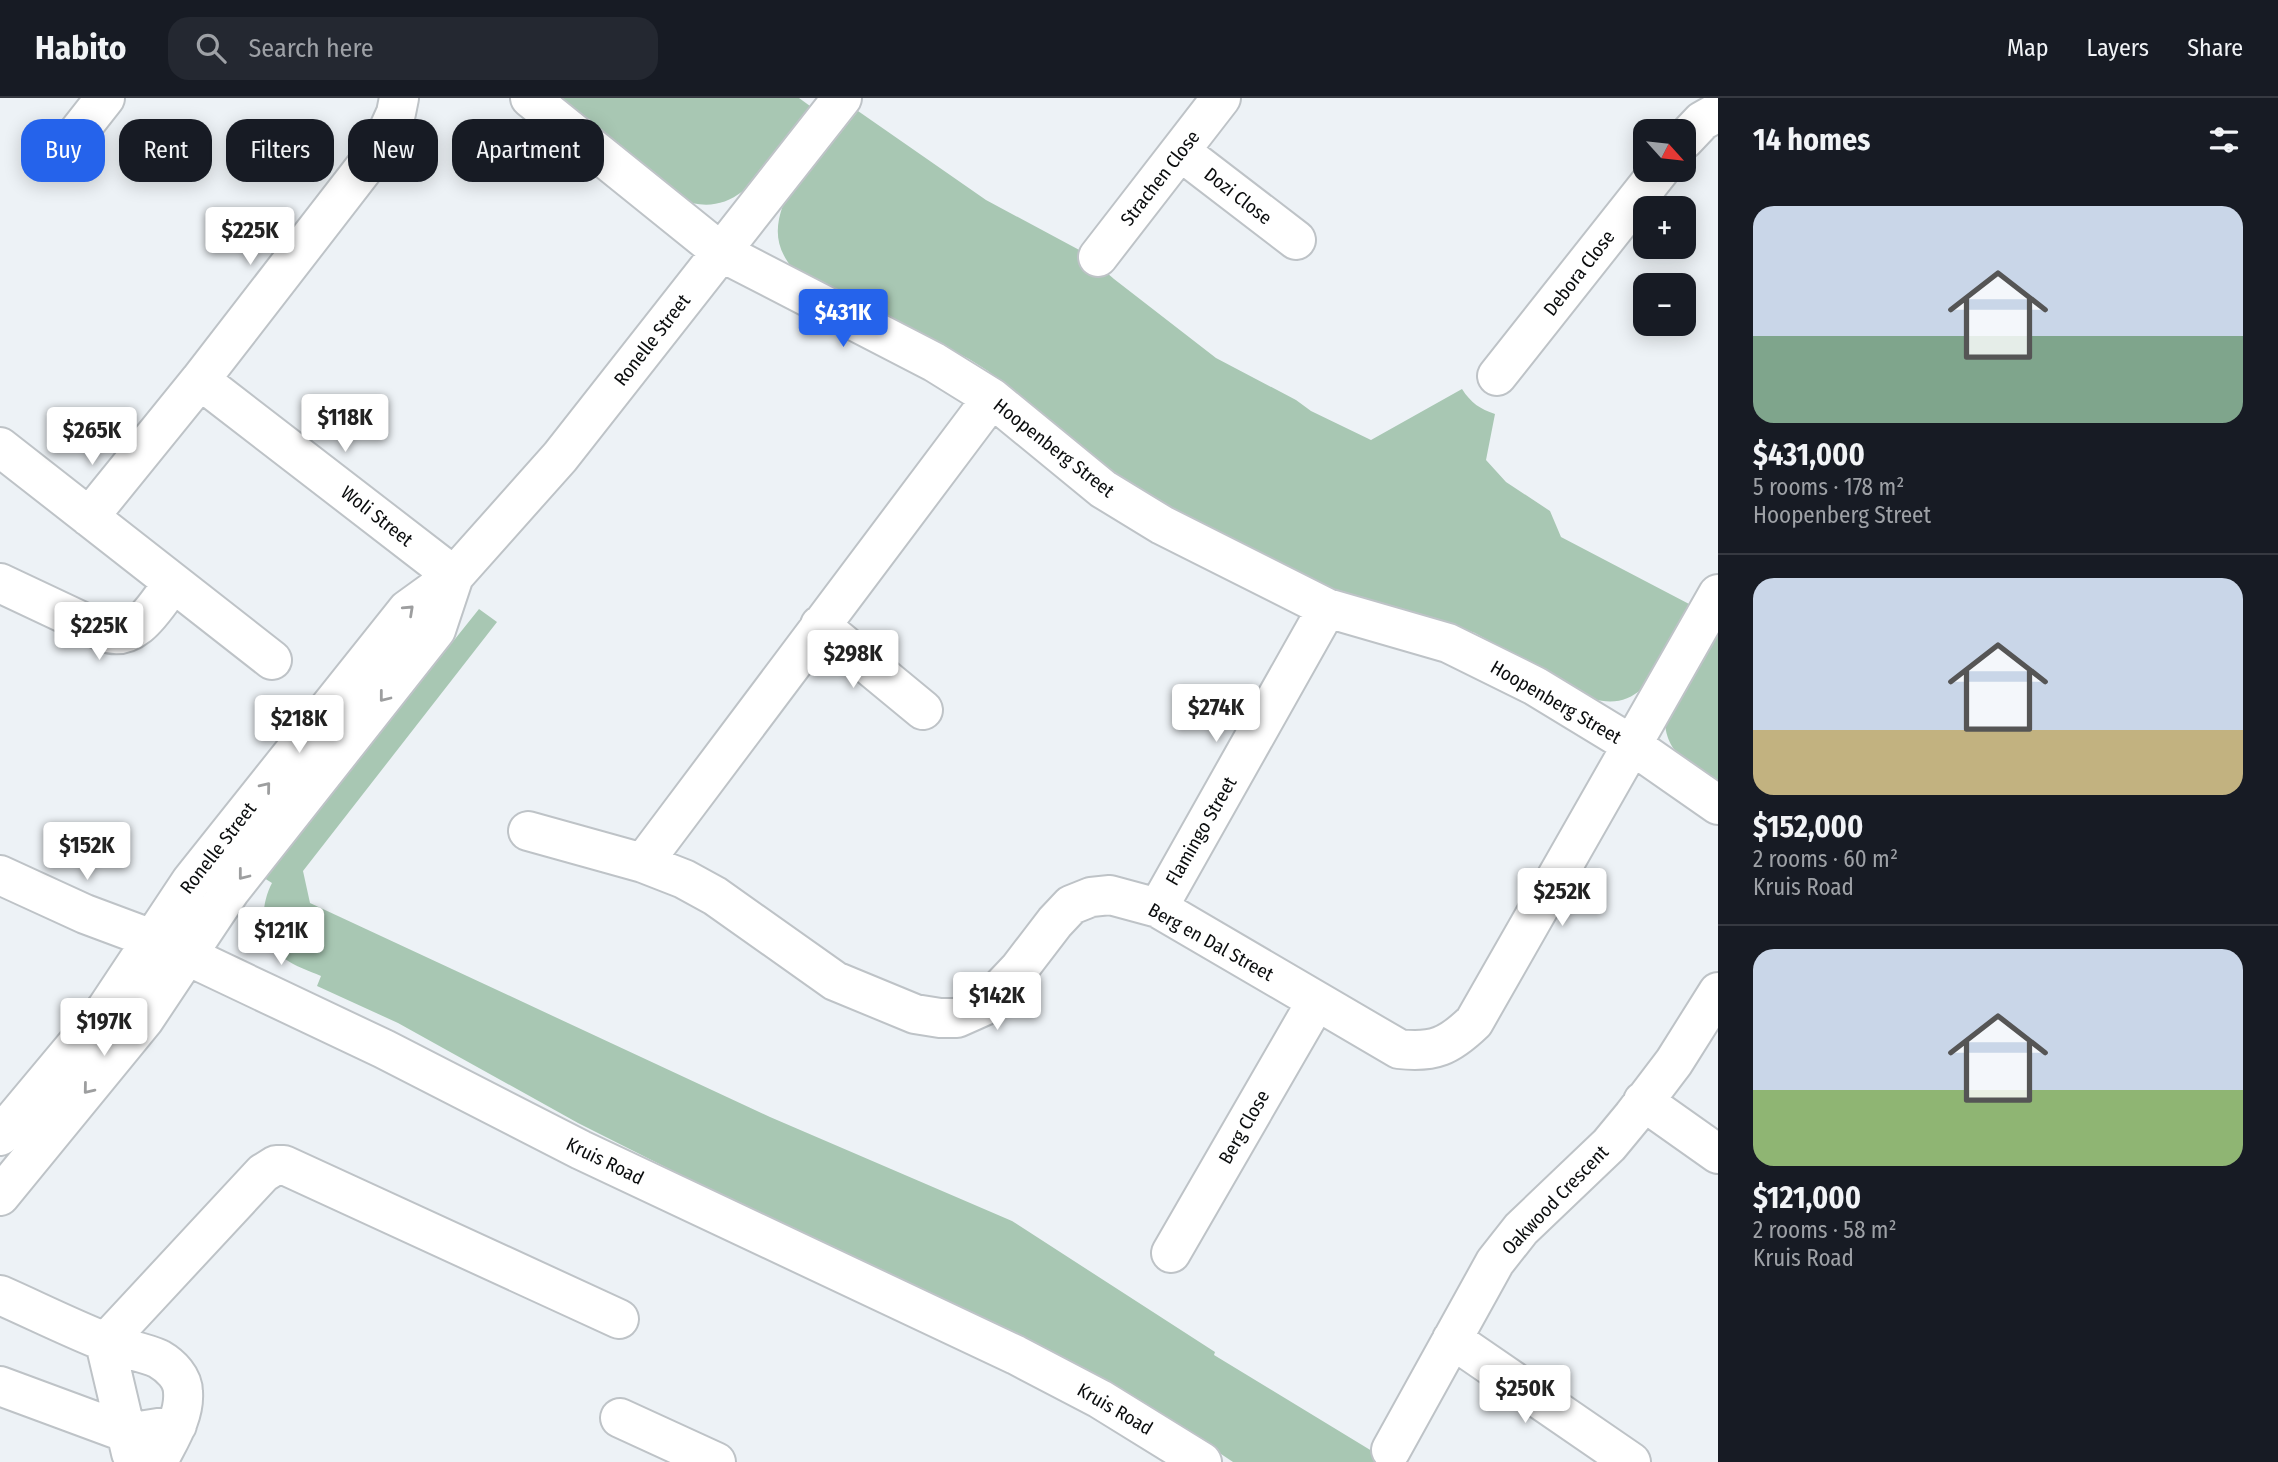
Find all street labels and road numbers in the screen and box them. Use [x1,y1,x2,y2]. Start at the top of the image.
street label: Strachen Close [1116,126,1204,230]
street label: Dozi Close [1200,162,1276,230]
street label: Debora Close [1538,226,1620,320]
street label: Ronelle Street [609,289,695,390]
street label: Hoopenberg Street [989,394,1120,503]
street label: Woli Street [336,481,418,552]
street label: Hoopenberg Street [1487,655,1626,749]
street label: Flamingo Street [1161,772,1242,889]
street label: Ronelle Street [175,797,261,898]
street label: Berg en Dal Street [1144,898,1278,986]
street label: Berg Close [1214,1086,1274,1168]
street label: Kruis Road [562,1132,648,1190]
street label: Oakwood Crescent [1497,1140,1614,1260]
street label: Kruis Road [1073,1378,1157,1440]

